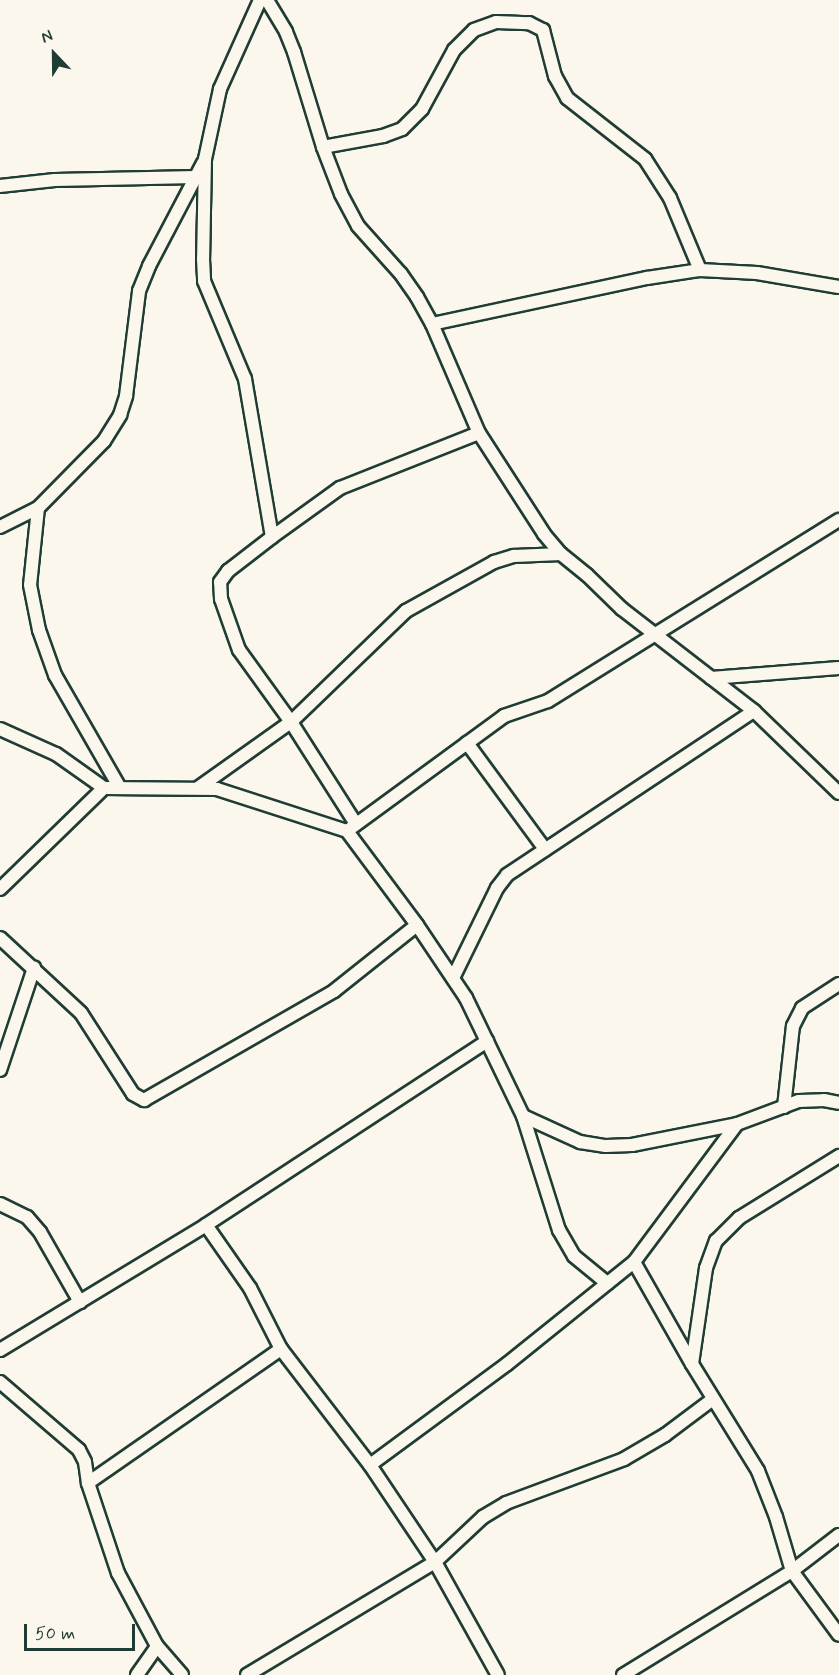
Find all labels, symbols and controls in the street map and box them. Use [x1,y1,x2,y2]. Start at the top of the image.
north arrow [24,24,84,84]
text: N [38,25,56,49]
scale bar [27,1612,138,1650]
text: 50 m [35,1622,75,1646]

